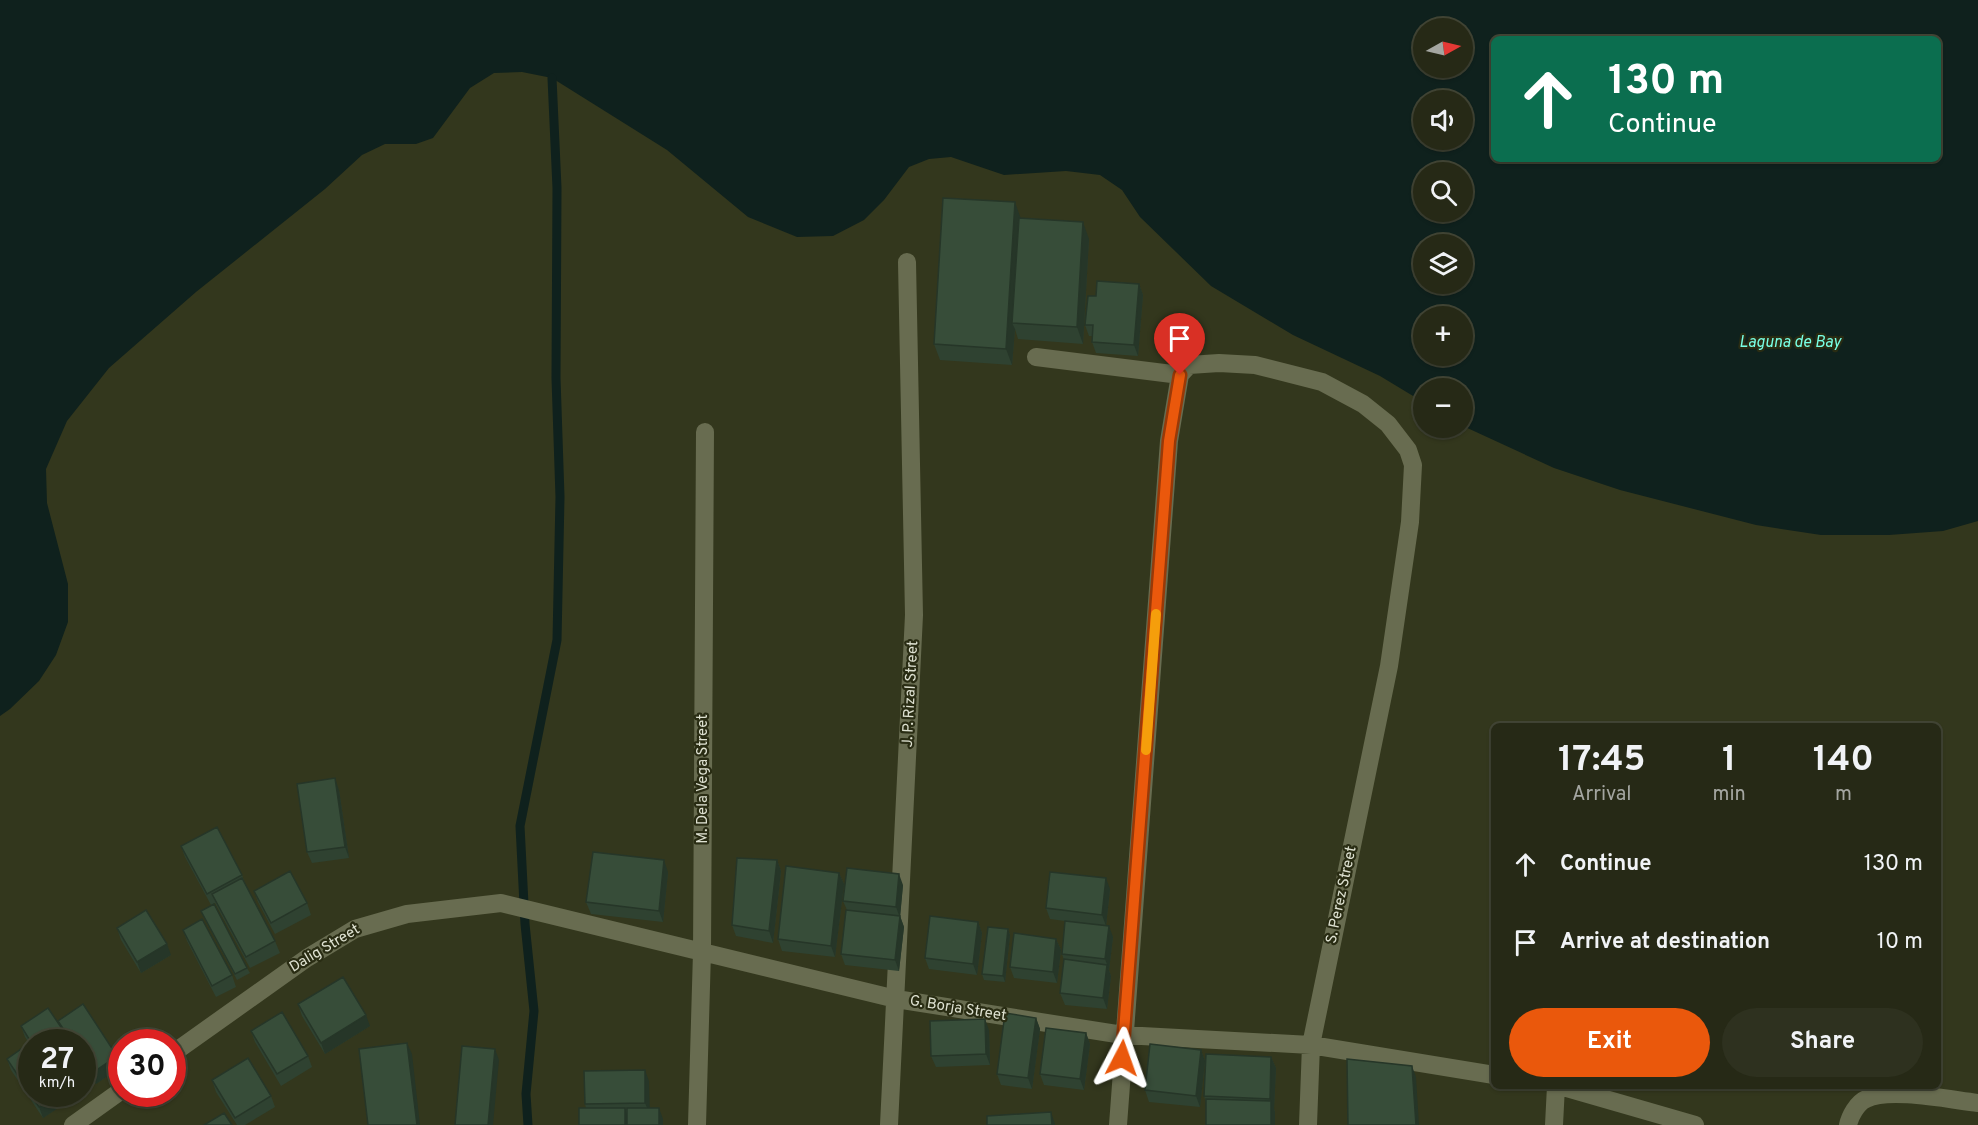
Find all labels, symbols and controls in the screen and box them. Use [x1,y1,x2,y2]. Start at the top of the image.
north arrow [1413,18,1473,78]
map controls [1413,18,1473,438]
text: 130 m [1608,56,1724,109]
icon: ahead [1509,60,1587,138]
button: sound [1413,90,1473,150]
text: Continue [1608,108,1717,142]
button: search [1413,162,1473,222]
button: layers [1413,234,1473,294]
button: + [1413,306,1473,366]
pin [1154,313,1205,375]
icon: arrive [1163,322,1196,355]
water label: Laguna de Bay [1739,333,1843,353]
button: − [1413,378,1473,438]
street label: J. P. Rizal Street [899,640,923,748]
street label: M. Dela Vega Street [694,714,713,844]
text: 17:45 [1558,738,1646,784]
text: 1 [1722,738,1736,784]
text: 140 [1813,738,1874,784]
text: Arrival [1572,782,1632,808]
text: min [1713,782,1746,808]
text: m [1835,782,1852,808]
street label: S. Perez Street [1322,845,1362,945]
icon: ahead [1509,848,1542,881]
text: Continue [1560,851,1651,878]
text: 130 m [1864,851,1923,878]
street label: Dalig Street [286,921,364,977]
icon: arrive [1509,926,1542,959]
text: Arrive at destination [1560,929,1770,956]
text: 10 m [1877,929,1923,956]
street label: G. Borja Street [908,992,1008,1026]
button: Exit [1509,1008,1710,1077]
button: Share [1722,1008,1923,1077]
position arrow [1090,1026,1154,1090]
speed limit sign: 30 [108,1029,186,1107]
text: 27 [40,1042,74,1079]
text: km/h [39,1074,75,1093]

